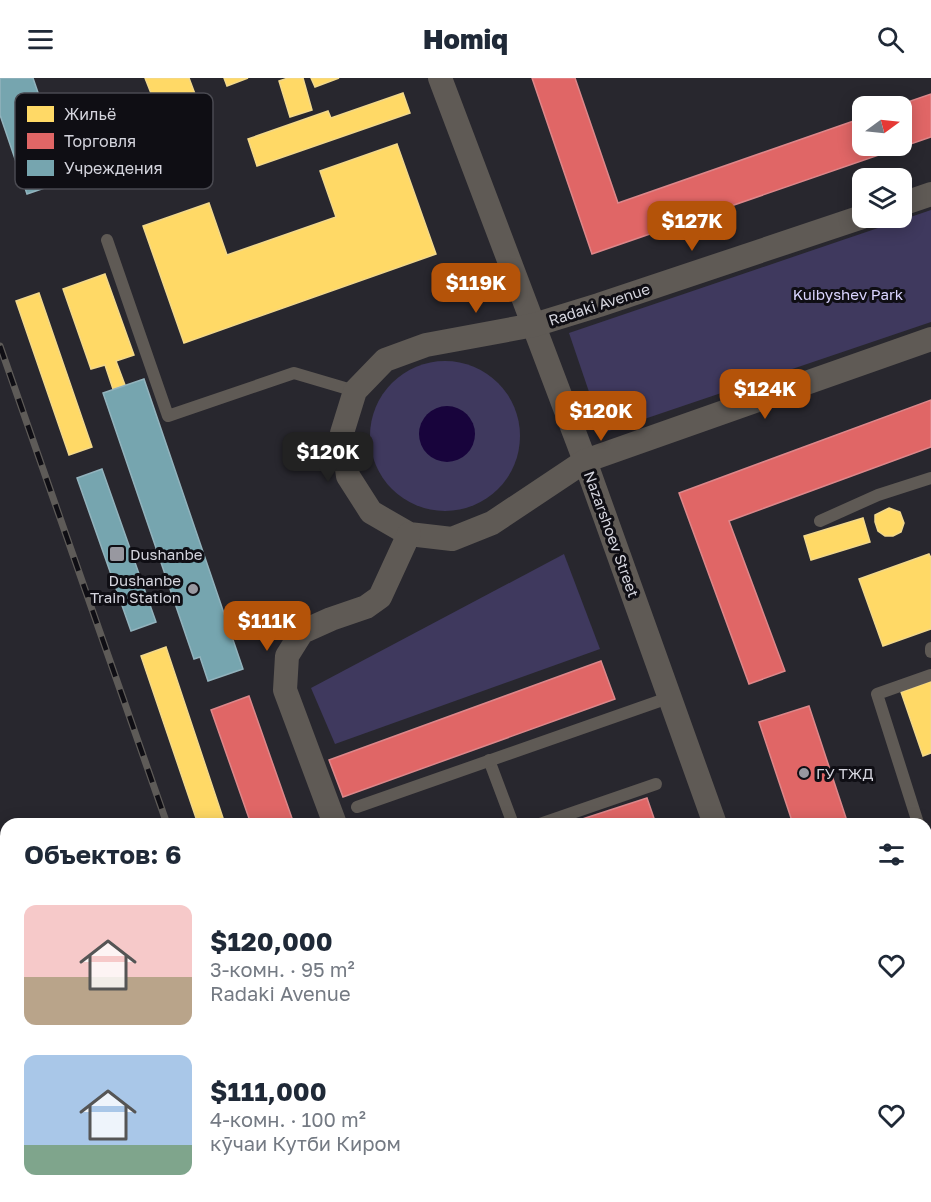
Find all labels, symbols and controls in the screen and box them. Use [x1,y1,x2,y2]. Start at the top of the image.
icon: menu [24,23,57,56]
text: Homiq [423,23,508,55]
icon: search [874,23,907,56]
legend [15,93,213,189]
north arrow [852,96,912,156]
map controls [852,96,912,228]
text: Жильё [64,104,116,124]
text: Торговля [64,131,136,151]
text: Учреждения [64,158,163,178]
button: layers [852,168,912,228]
pin: $127K [650,201,734,252]
text: $127K [661,208,723,232]
pin: $119K [434,263,518,314]
text: $119K [445,270,507,294]
street label: Radaki Avenue [546,279,652,329]
park label: Kuibyshev Park [793,285,904,303]
pin: $124K [723,369,807,420]
text: $124K [734,376,796,400]
pin: $120K [559,391,643,442]
text: $120K [569,398,633,422]
pin: $120K [286,432,370,483]
text: $120K [296,439,360,463]
street label: Nazarshoev Street [581,468,643,600]
marker: Dushanbe [108,545,126,563]
place label: Dushanbe [130,545,203,563]
place label: Dushanbe Train Station [90,571,181,606]
marker: Dushanbe Train Station [186,582,200,596]
pin: $111K [225,601,309,652]
text: $111K [238,608,296,632]
place label: ГУ ТЖД [816,764,874,782]
marker: ГУ ТЖД [797,766,811,780]
icon: filters [875,838,908,871]
text: Объектов: 6 [24,839,182,870]
text: $120,000 [210,926,333,957]
icon: home [72,929,144,1001]
icon: heart [875,949,908,982]
text: 3-комн. · 95 m² [210,957,355,981]
text: Radaki Avenue [210,981,351,1005]
text: $111,000 [210,1076,327,1107]
icon: home [72,1079,144,1151]
icon: heart [875,1099,908,1132]
text: 4-комн. · 100 m² [210,1107,366,1131]
text: кӯчаи Кутби Киром [210,1131,401,1155]

